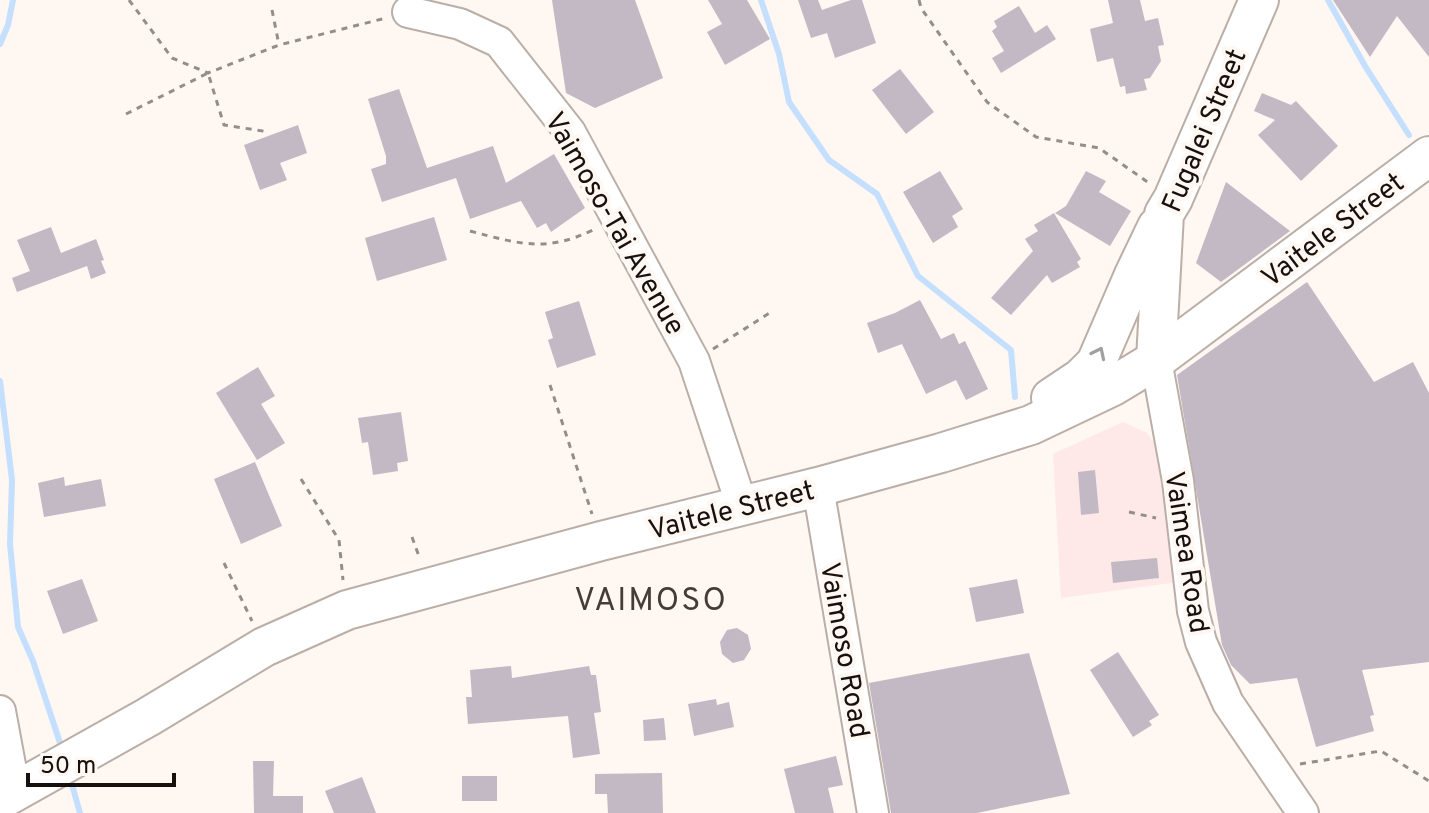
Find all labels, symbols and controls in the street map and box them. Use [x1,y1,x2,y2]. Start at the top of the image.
street label: Fugalei Street [1155,44,1256,218]
street label: Vaimoso-Tai Avenue [535,107,692,342]
street label: Vaitele Street [1255,166,1412,297]
one-way arrow [1089,347,1105,362]
street label: Vaimea Road [1154,469,1216,636]
street label: Vaitele Street [645,474,818,550]
street label: Vaimoso Road [810,560,876,741]
district label: VAIMOSO [574,582,728,622]
scale bar [28,737,174,787]
text: 50 m [40,752,96,782]

